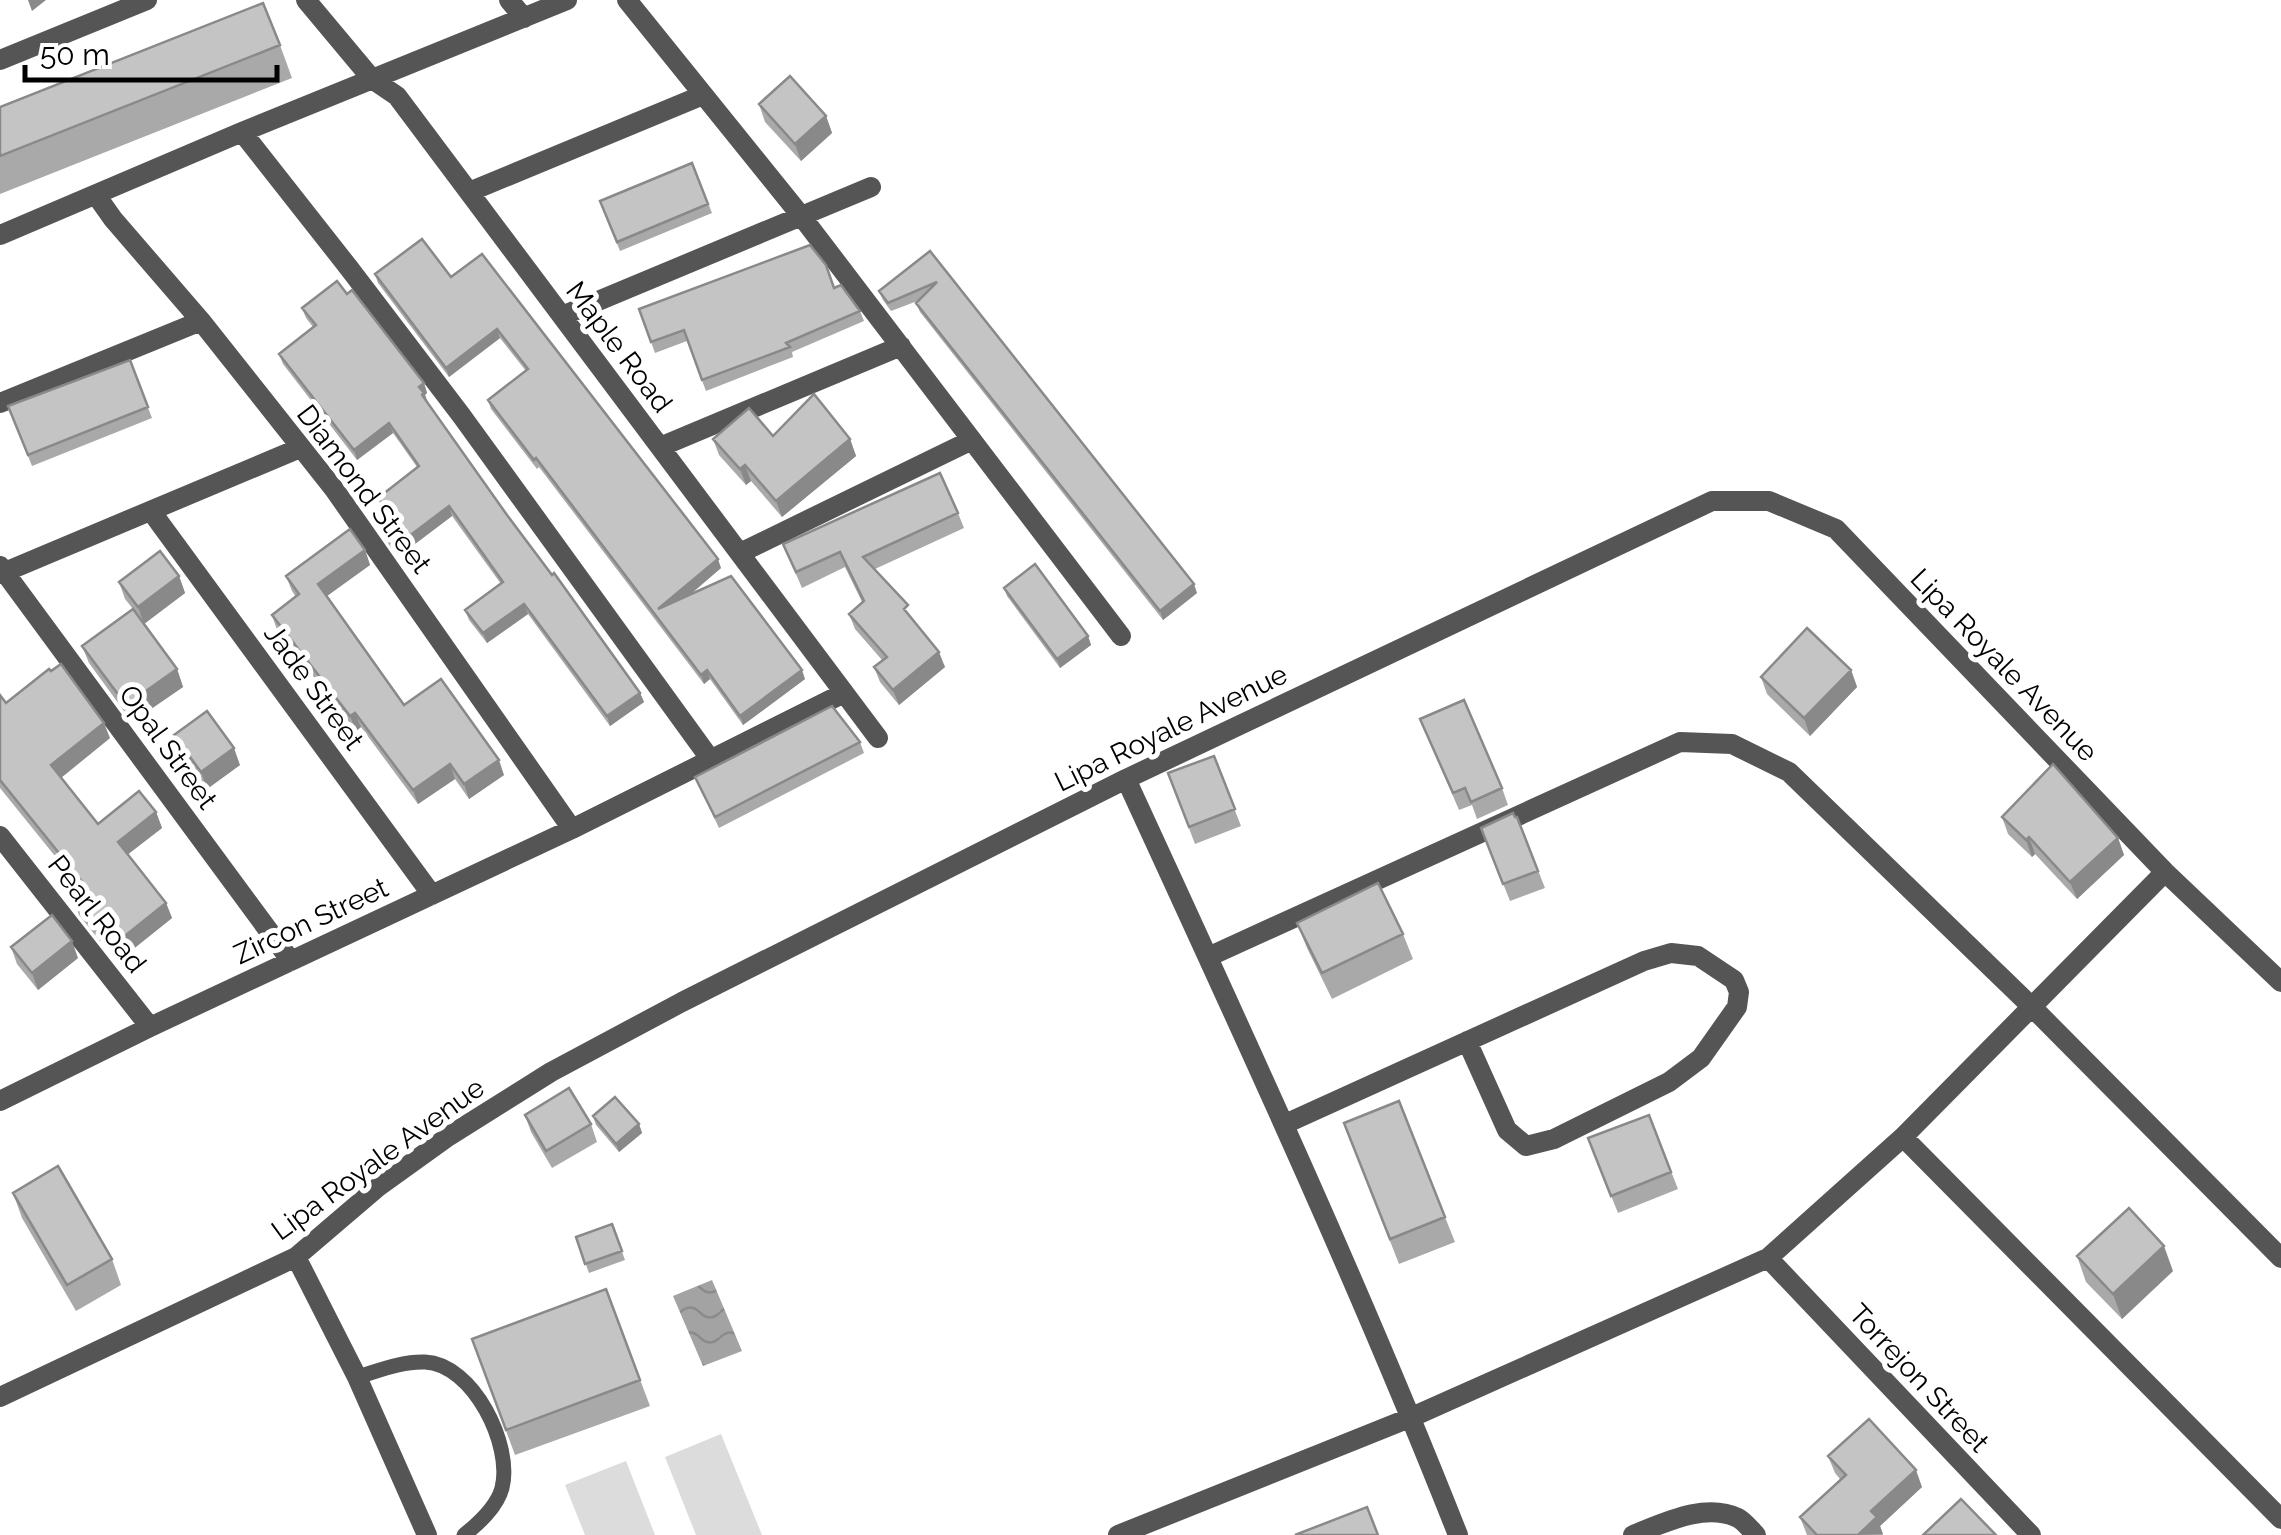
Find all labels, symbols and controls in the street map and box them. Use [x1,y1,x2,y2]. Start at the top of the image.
scale bar [25,20,278,82]
text: 50 m [40,37,110,72]
street label: Maple Road [559,275,679,419]
street label: Diamond Street [290,398,438,580]
street label: Lipa Royale Avenue [1904,562,2104,768]
street label: Jade Street [257,618,371,757]
street label: Lipa Royale Avenue [1049,657,1293,799]
street label: Opal Street [112,679,224,816]
street label: Pearl Road [41,849,153,979]
street label: Zircon Street [229,871,394,971]
street label: Lipa Royale Avenue [265,1071,491,1247]
street label: Torrejon Street [1842,1297,1996,1459]

